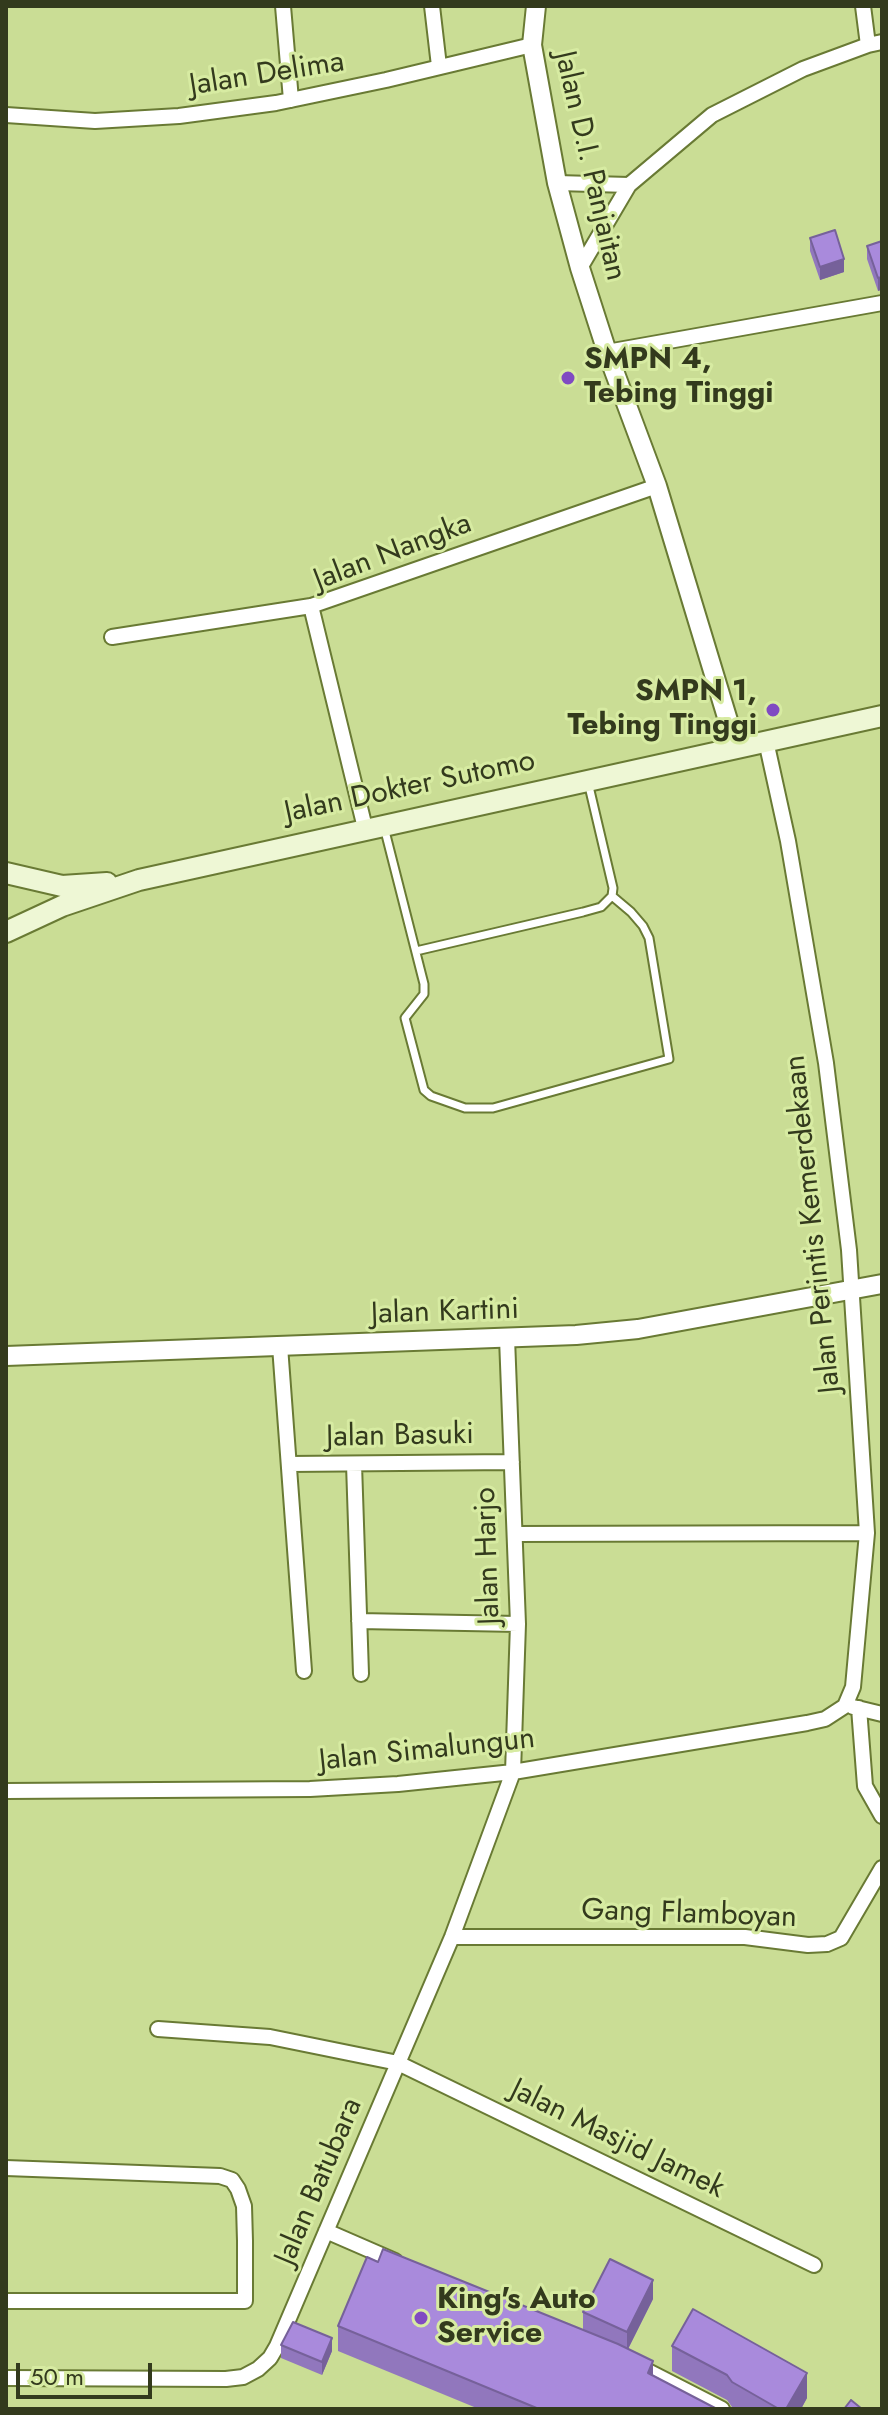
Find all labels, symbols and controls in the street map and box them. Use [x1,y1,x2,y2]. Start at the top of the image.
street label: Jalan Delima [187,45,347,105]
street label: Jalan D.I. Panjaitan [545,48,633,284]
place label: SMPN 4, Tebing Tinggi [584,343,774,414]
marker: SMPN 4, Tebing Tinggi [559,369,577,387]
street label: Jalan Nangka [309,506,477,600]
place label: SMPN 1, Tebing Tinggi [567,675,757,746]
marker: SMPN 1, Tebing Tinggi [764,701,782,719]
street label: Jalan Dokter Sutomo [281,744,539,832]
street label: Jalan Perintis Kemerdekaan [778,1053,850,1395]
street label: Jalan Kartini [370,1292,520,1334]
street label: Jalan Basuki [326,1418,474,1456]
street label: Jalan Harjo [469,1487,509,1625]
street label: Jalan Simalungun [317,1722,537,1780]
street label: Gang Flamboyan [581,1893,797,1937]
street label: Jalan Masjid Jamek [504,2073,730,2207]
street label: Jalan Batubara [269,2093,371,2271]
place label: King's Auto Service [437,2283,596,2354]
marker: King's Auto Service [412,2309,430,2327]
scale bar [20,2347,156,2397]
text: 50 m [30,2359,84,2394]

